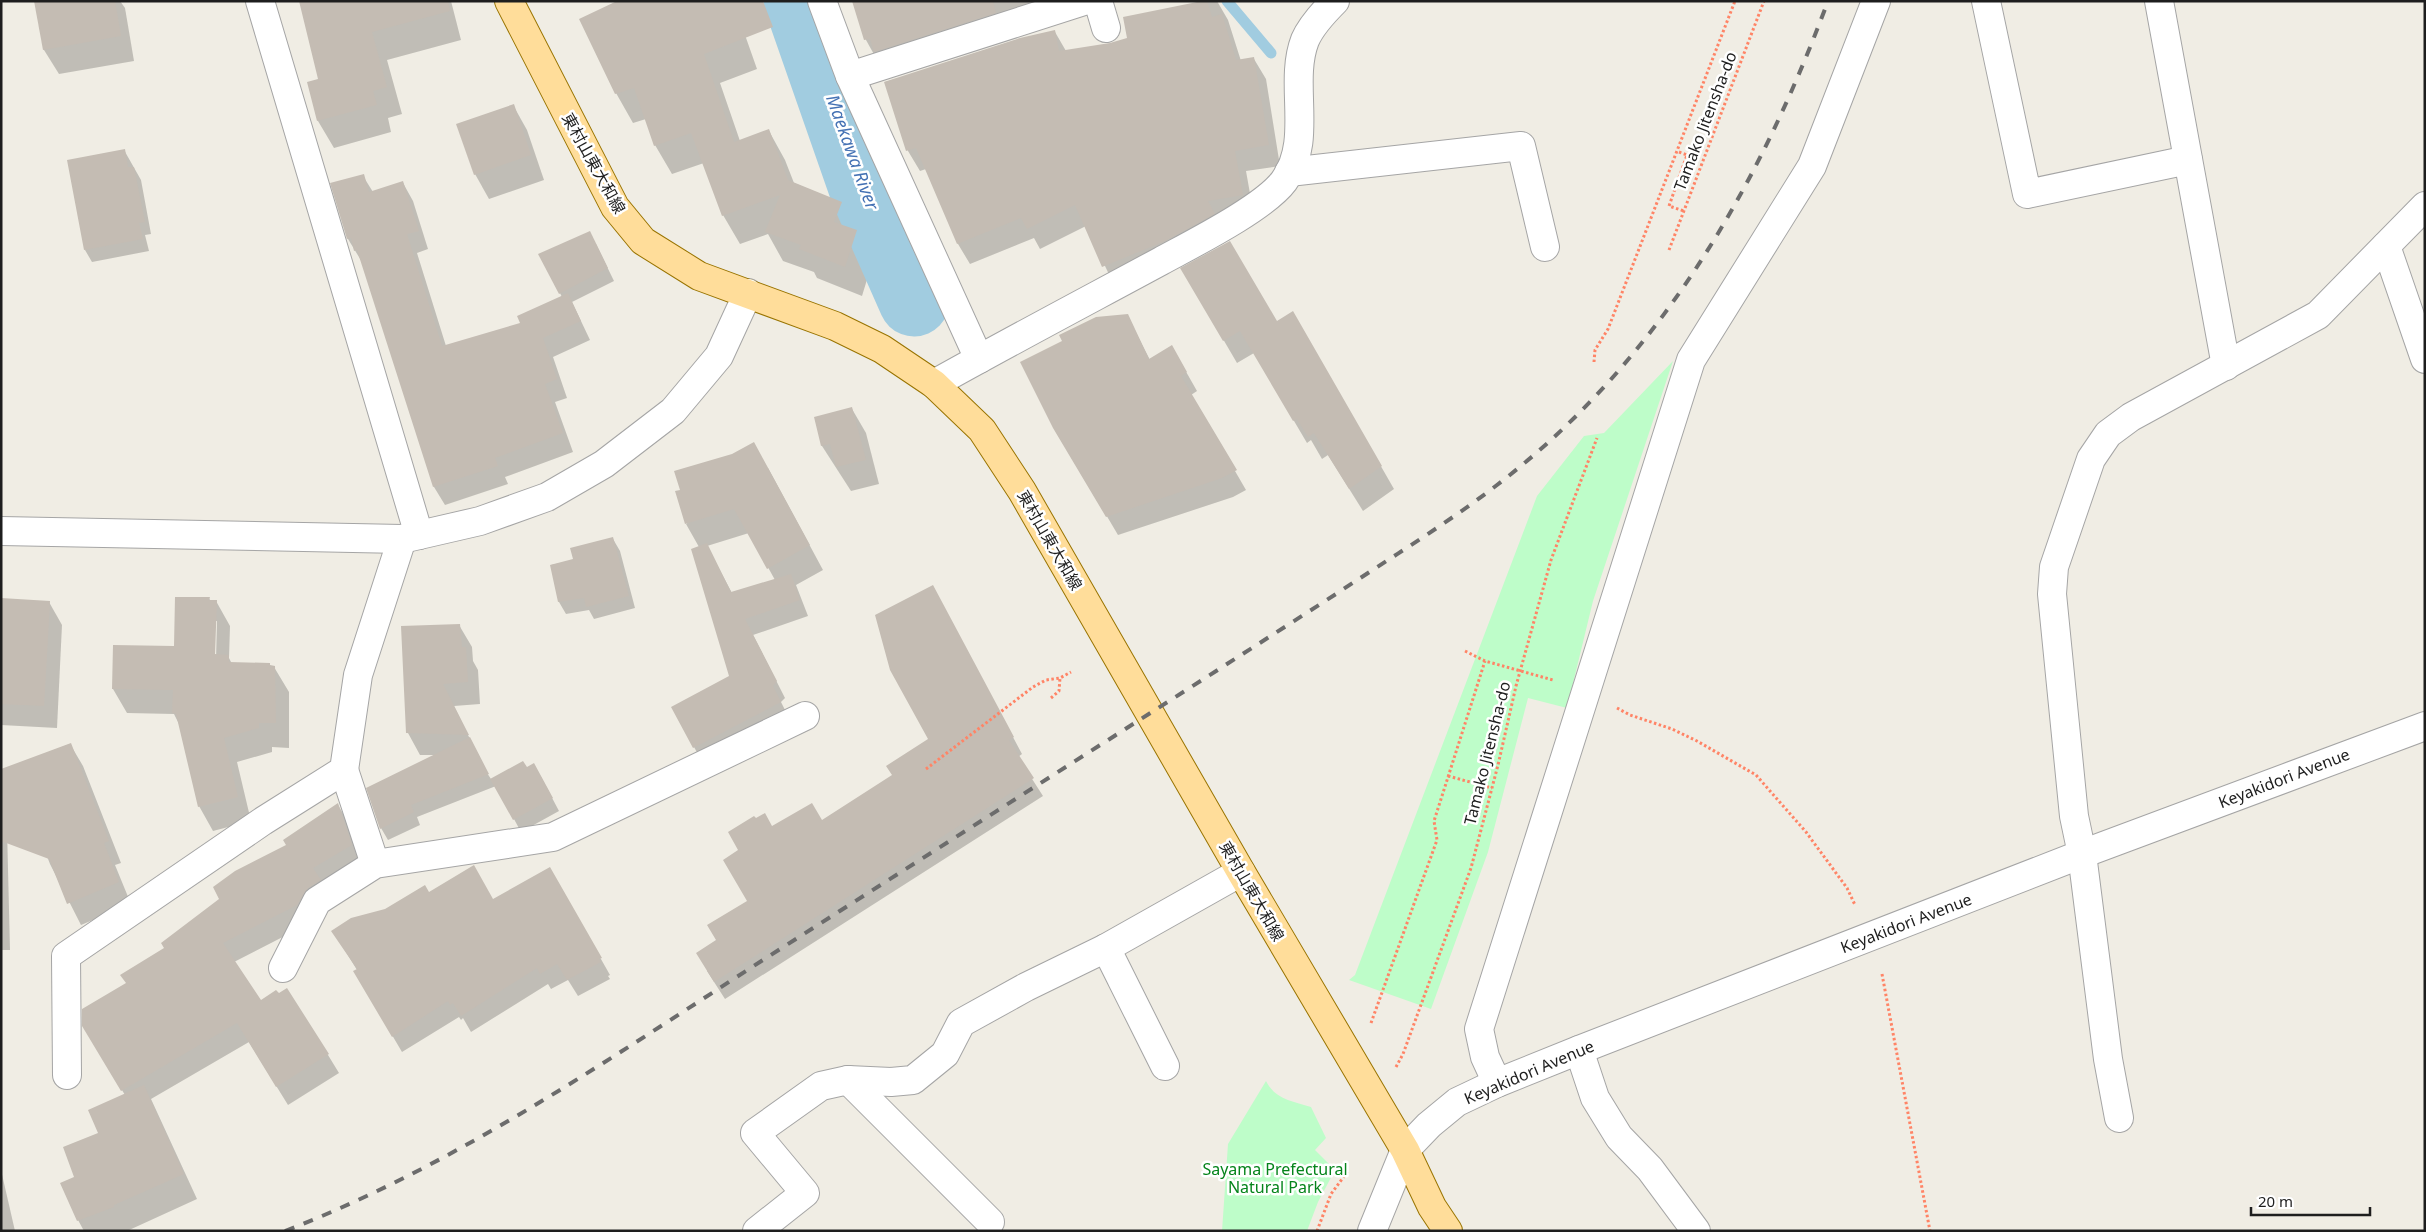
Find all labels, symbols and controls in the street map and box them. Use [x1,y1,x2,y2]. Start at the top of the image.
street label: Tamako Jitensha-do [1668,48,1742,194]
water label: Maekawa River [821,91,885,214]
street label: 東村山東大和線 [557,109,631,217]
street label: 東村山東大和線 [1012,486,1088,594]
street label: Tamako Jitensha-do [1459,679,1515,827]
street label: Keyakidori Avenue [2215,743,2353,813]
street label: 東村山東大和線 [1214,837,1290,945]
street label: Keyakidori Avenue [1837,888,1975,958]
street label: Keyakidori Avenue [1461,1035,1597,1109]
park label: Sayama Prefectural Natural Park [1202,1158,1348,1198]
scale bar [2251,1184,2370,1216]
text: 20 m [2258,1191,2293,1211]

